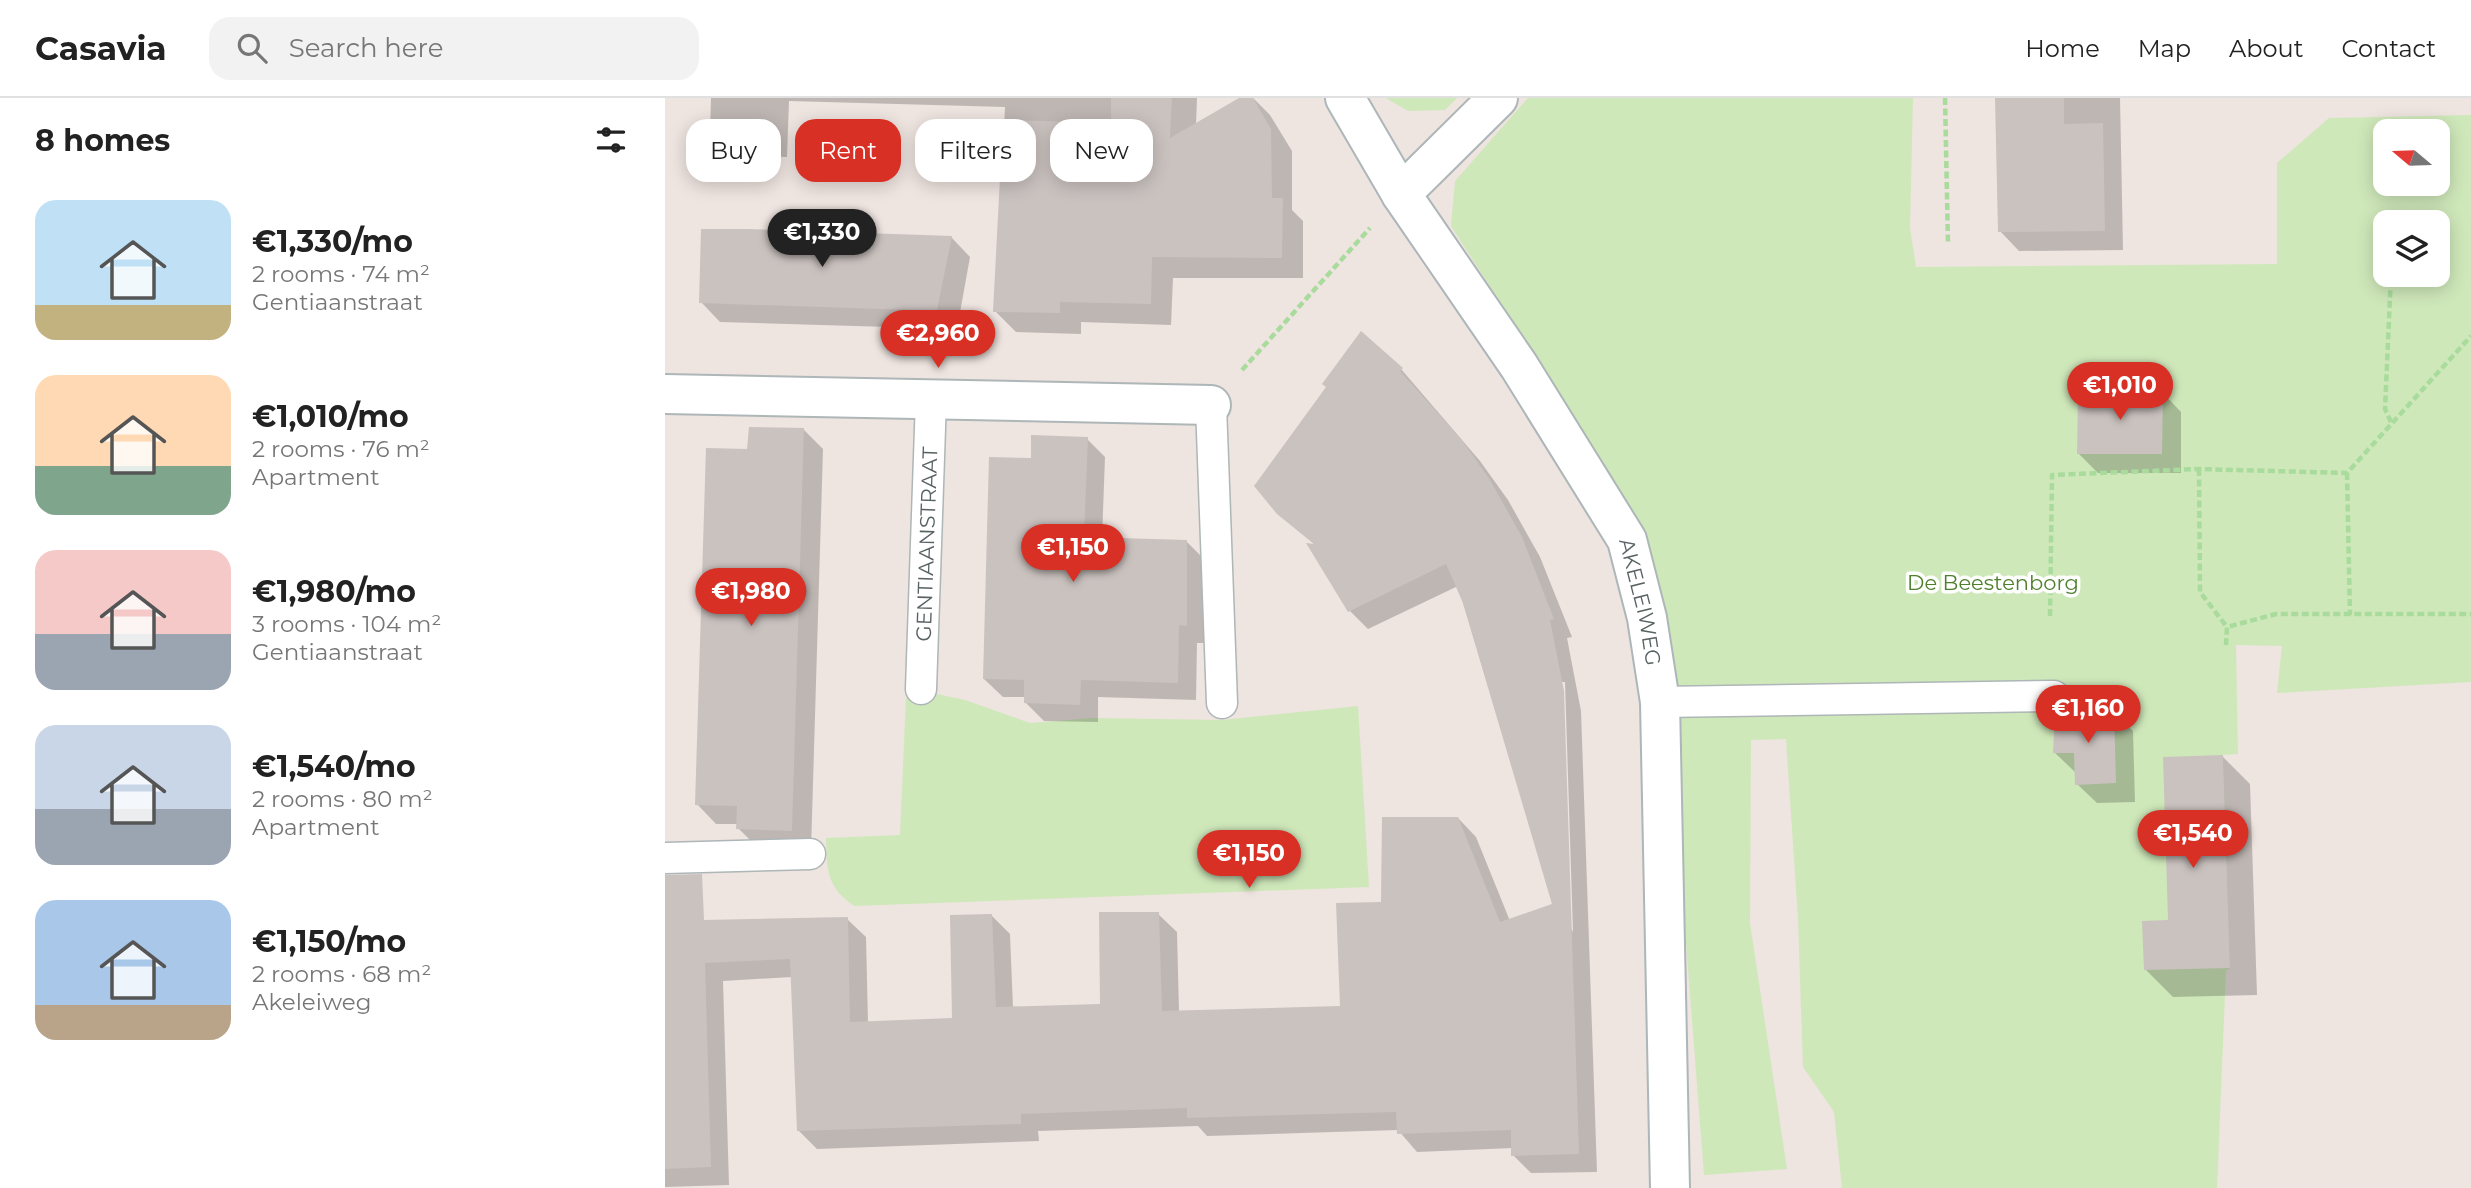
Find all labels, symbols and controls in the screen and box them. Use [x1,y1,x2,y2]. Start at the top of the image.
search box [209,17,699,80]
text: Casavia [35,28,167,68]
icon: search [233,29,271,67]
text: Search here [289,32,443,64]
text: Home [2025,34,2100,63]
text: Map [2138,34,2191,63]
text: About [2229,34,2303,63]
text: Contact [2341,34,2436,63]
chip: Buy [686,119,781,182]
chip: Rent [795,119,901,182]
chip: Filters [915,119,1036,182]
chip: New [1050,119,1153,182]
north arrow [2373,119,2450,196]
map controls [2373,119,2450,287]
icon: filters [592,121,630,159]
text: 8 homes [35,122,170,159]
pin: €1,330 [765,209,879,269]
button: layers [2373,210,2450,287]
text: €1,330 [784,218,860,246]
text: €1,330/mo [252,223,413,260]
icon: home [91,228,175,312]
text: 2 rooms · 74 m² [252,260,430,288]
text: Gentiaanstraat [252,288,423,316]
pin: €2,960 [881,310,995,370]
text: €2,960 [896,319,980,347]
pin: €1,010 [2063,362,2177,422]
text: €1,010 [2083,371,2157,399]
text: €1,010/mo [252,398,409,435]
icon: home [91,403,175,487]
text: 2 rooms · 76 m² [252,435,430,463]
street label: GENTIAANSTRAAT [910,446,942,642]
text: Apartment [252,463,380,491]
pin: €1,150 [1016,524,1130,584]
text: €1,150 [1037,533,1109,561]
street label: AKELEIWEG [1615,536,1667,667]
pin: €1,980 [694,568,808,628]
park label: De Beestenborg [1907,570,2079,595]
text: €1,980/mo [252,573,416,610]
text: €1,980 [711,577,791,605]
icon: home [91,578,175,662]
text: 3 rooms · 104 m² [252,610,441,638]
text: Gentiaanstraat [252,638,423,666]
pin: €1,160 [2031,686,2145,745]
text: €1,160 [2052,694,2124,722]
text: €1,540/mo [252,748,416,785]
icon: home [91,753,175,837]
text: 2 rooms · 80 m² [252,785,433,813]
pin: €1,540 [2136,810,2250,870]
text: Apartment [252,813,380,841]
text: €1,540 [2153,819,2233,847]
pin: €1,150 [1192,830,1306,890]
text: €1,150 [1213,839,1285,867]
text: €1,150/mo [252,923,406,960]
icon: home [91,928,175,1012]
text: 2 rooms · 68 m² [252,960,431,988]
text: Akeleiweg [252,988,371,1016]

